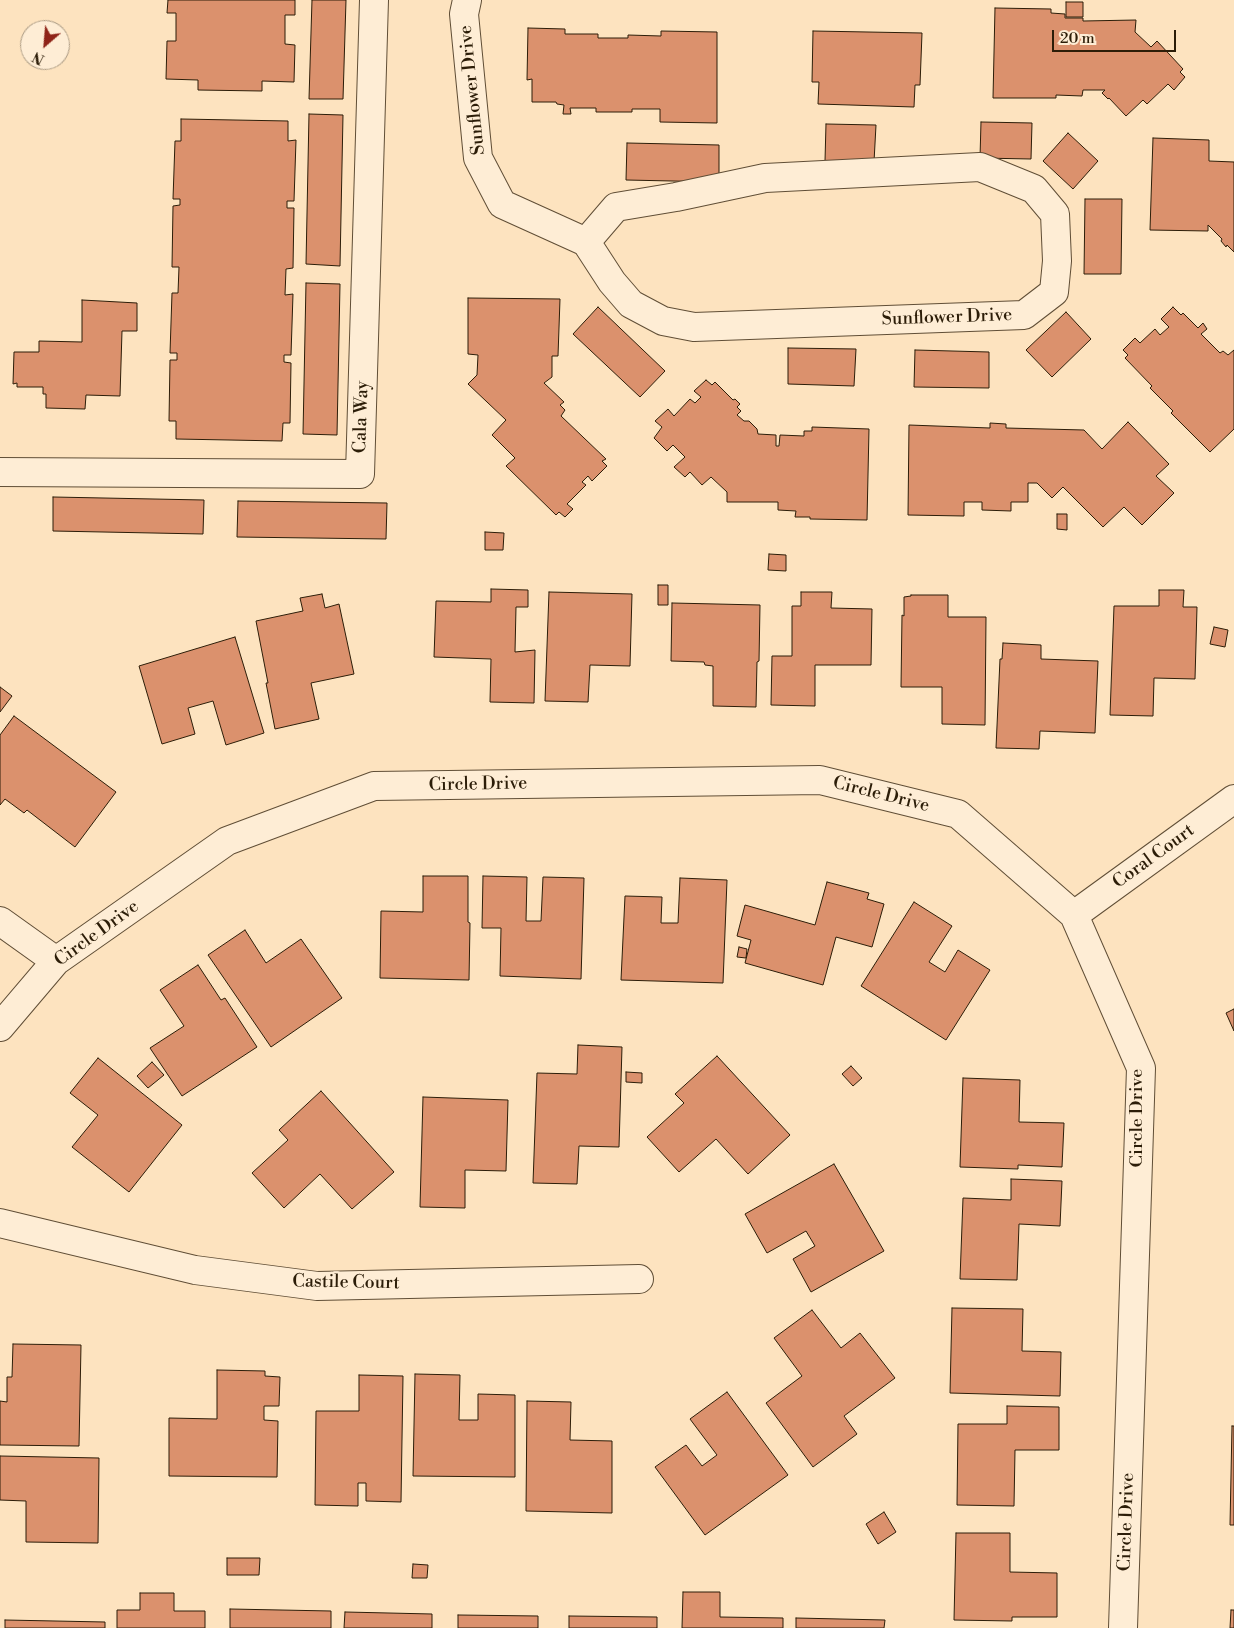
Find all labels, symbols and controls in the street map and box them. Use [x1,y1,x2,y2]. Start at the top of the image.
north arrow [20,20,70,70]
scale bar [1054,20,1178,52]
street label: Sunflower Drive [455,24,491,156]
text: 20 m [1060,29,1095,48]
text: N [30,47,48,68]
street label: Sunflower Drive [881,305,1013,331]
street label: Cala Way [350,380,374,454]
street label: Circle Drive [428,773,528,797]
street label: Circle Drive [830,773,932,817]
street label: Coral Court [1109,820,1199,894]
street label: Circle Drive [51,896,143,972]
street label: Circle Drive [1127,1069,1149,1167]
street label: Castile Court [292,1271,400,1295]
street label: Circle Drive [1114,1472,1140,1572]

